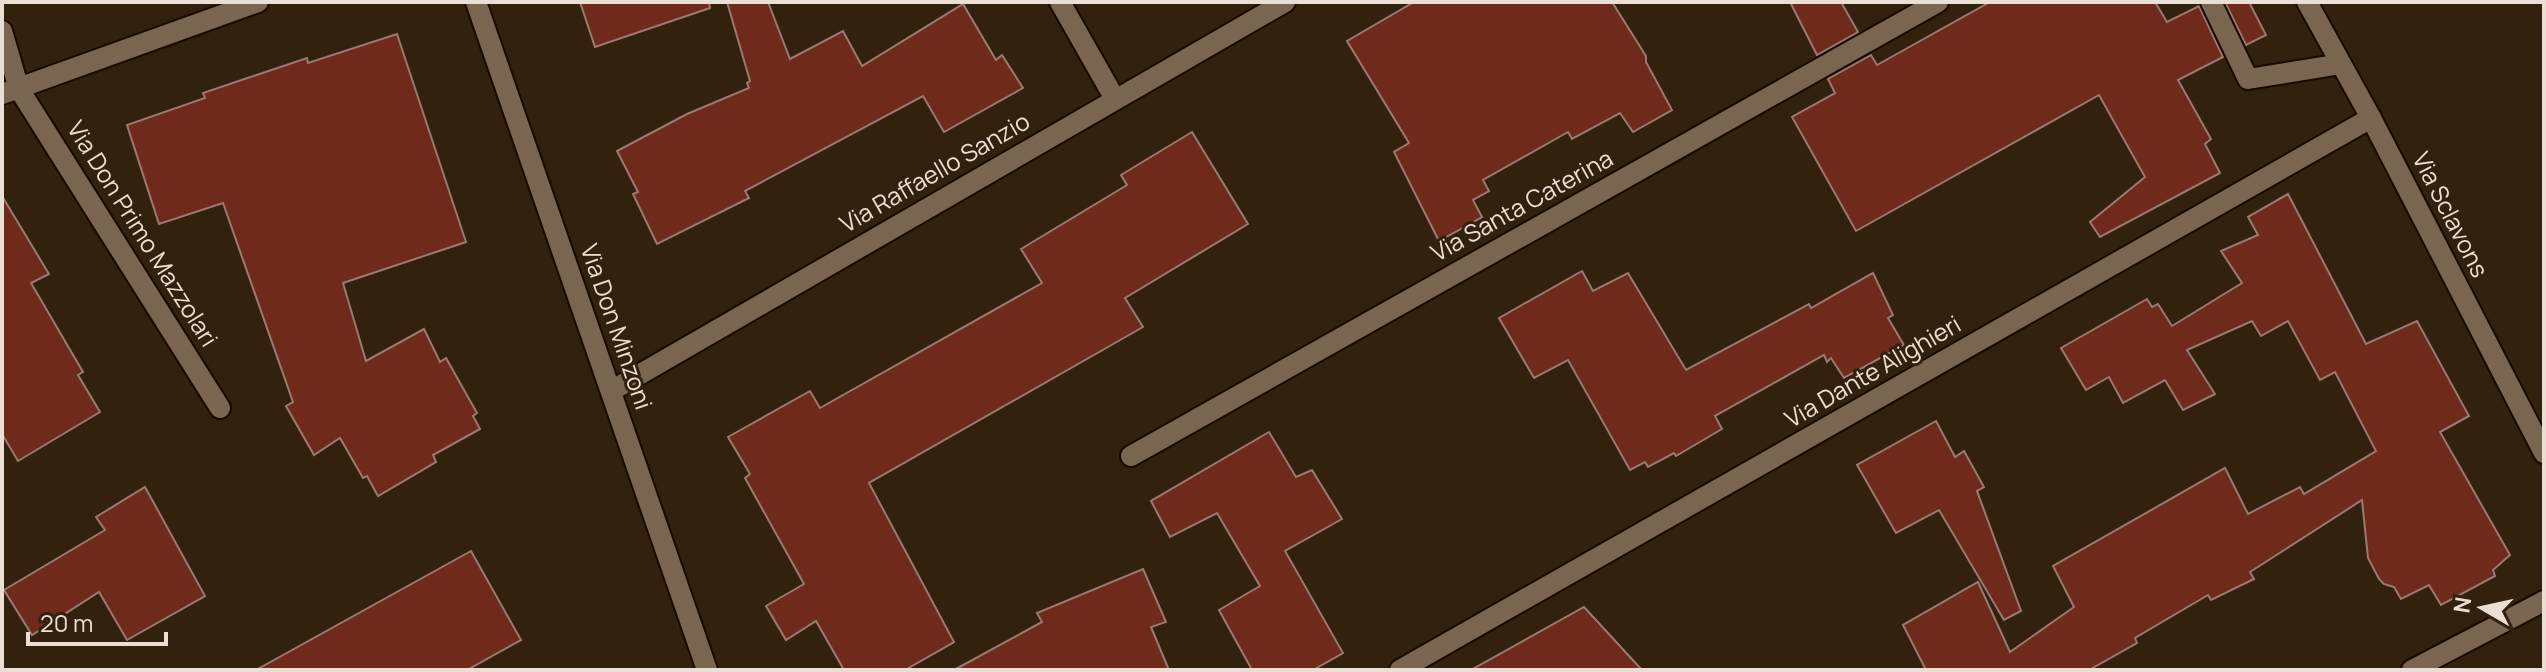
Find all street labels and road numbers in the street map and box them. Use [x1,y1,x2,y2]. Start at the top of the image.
street label: Via Raffaello Sanzio [833,104,1035,240]
street label: Via Don Primo Mazzolari [60,114,226,352]
street label: Via Santa Caterina [1424,141,1618,268]
street label: Via Sclavons [2406,146,2497,283]
street label: Via Don Minzoni [574,239,661,414]
street label: Via Dante Alighieri [1778,307,1966,435]

